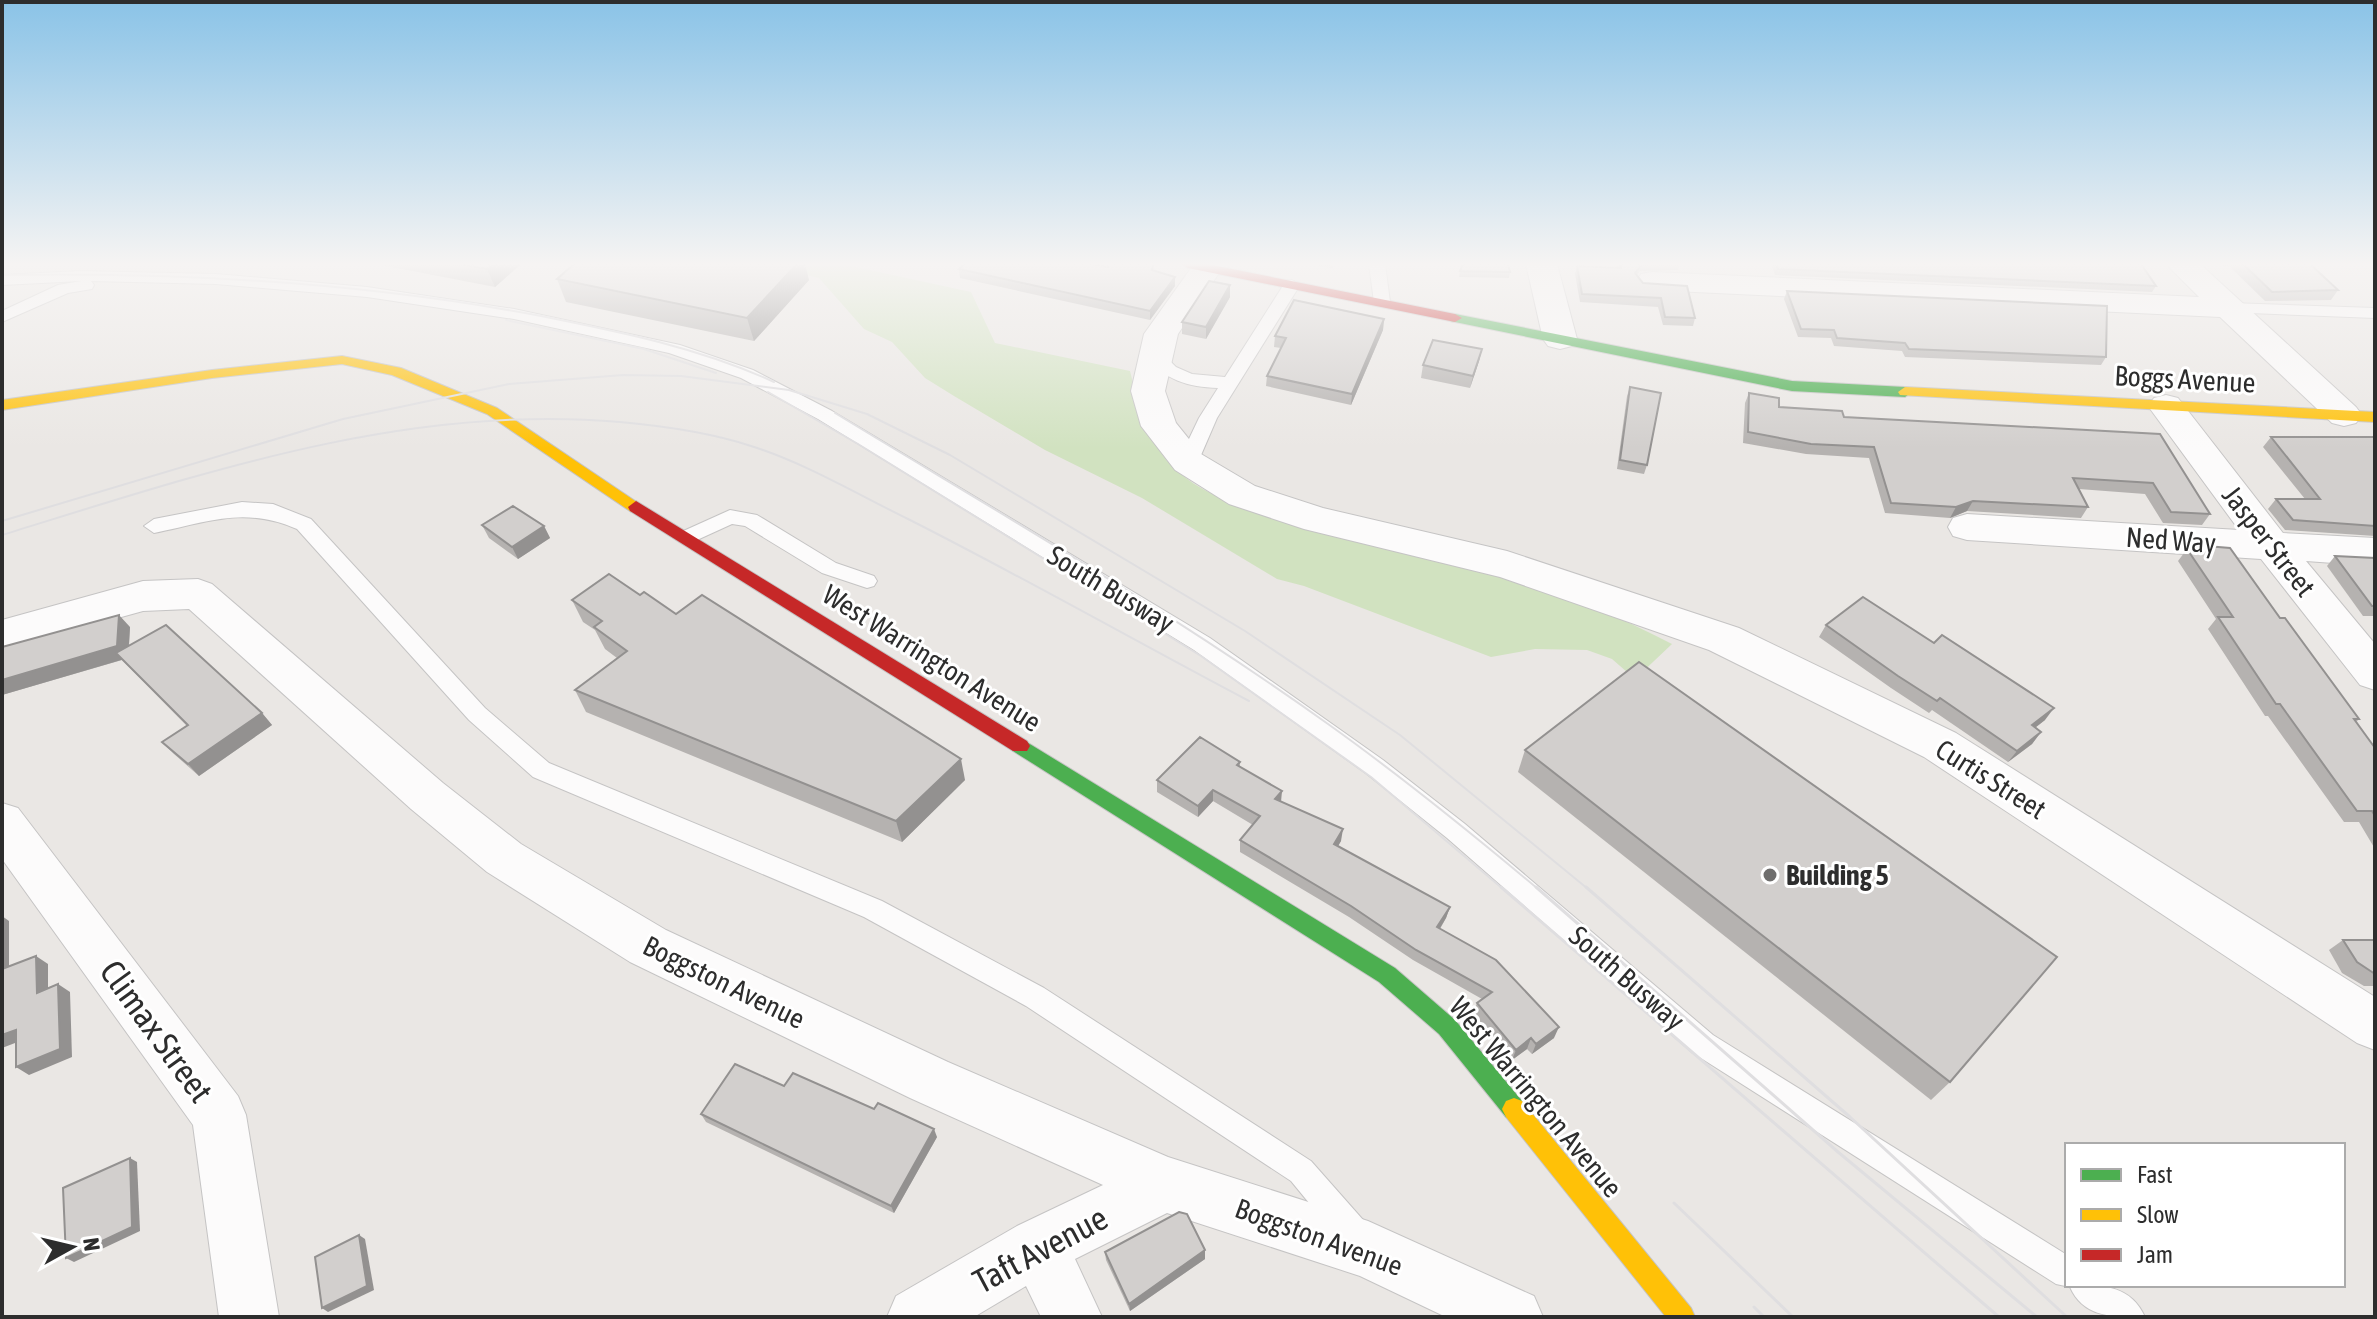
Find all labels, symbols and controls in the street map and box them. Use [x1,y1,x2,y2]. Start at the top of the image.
street label: Boggs Avenue [2114,359,2256,399]
street label: Jasper Street [2216,479,2322,603]
street label: Ned Way [2125,521,2217,559]
street label: South Busway [1042,539,1180,639]
street label: West Warrington Avenue [817,578,1047,738]
street label: Curtis Street [1930,733,2052,825]
place label: Building 5 [1786,859,1889,891]
marker: Building 5 [1761,866,1779,884]
street label: South Busway [1563,919,1691,1037]
street label: Boggston Avenue [638,929,810,1035]
street label: Climax Street [93,953,221,1109]
street label: West Warrington Avenue [1443,991,1629,1203]
legend [2065,1143,2345,1287]
text: Fast [2137,1161,2173,1188]
street label: Boggston Avenue [1231,1192,1407,1282]
street label: Taft Avenue [966,1197,1114,1301]
text: Slow [2137,1201,2179,1228]
north arrow [32,1207,112,1287]
text: N [78,1236,106,1252]
text: Jam [2137,1241,2173,1268]

